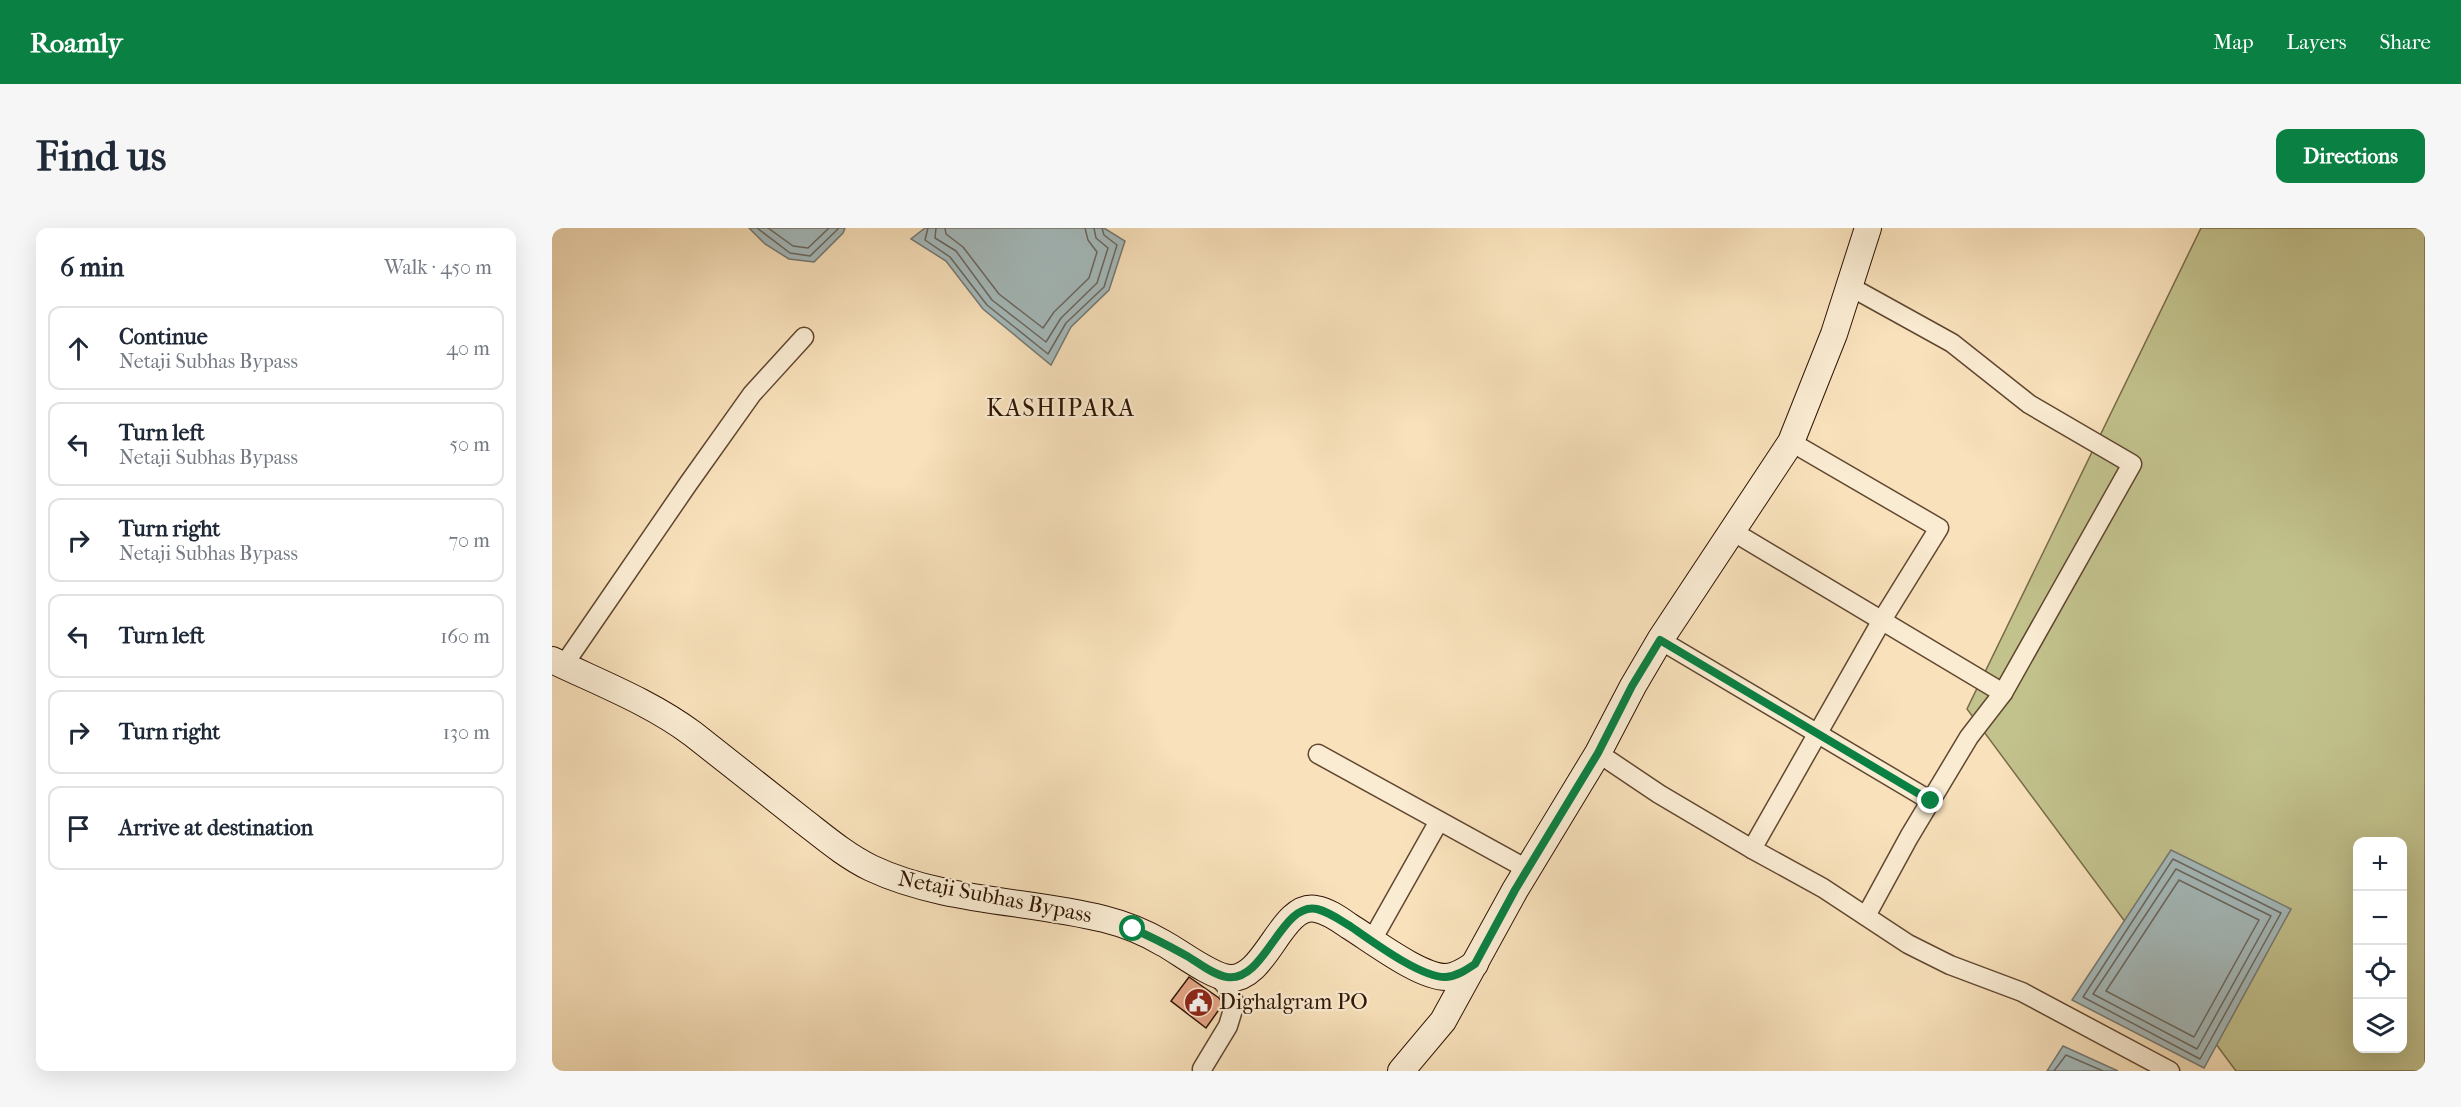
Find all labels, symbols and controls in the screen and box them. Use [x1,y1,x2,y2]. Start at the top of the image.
text: Roamly [30,26,122,59]
text: Map [2213,30,2254,54]
text: Layers [2287,30,2346,54]
text: Share [2379,30,2431,54]
button: Directions [2276,129,2425,183]
text: Find us [36,132,166,181]
text: 6 min [60,252,124,283]
text: Walk · 450 m [384,256,492,279]
text: Continue [119,324,208,350]
icon: ahead [62,332,95,365]
text: 40 m [446,337,490,360]
text: Netaji Subhas Bypass [119,350,298,373]
district label: KASHIPARA [986,394,1136,422]
text: Turn left [119,420,205,446]
icon: left [62,428,95,461]
text: 50 m [449,433,490,456]
text: Netaji Subhas Bypass [119,446,298,469]
text: Turn right [119,516,220,542]
icon: right [62,524,95,557]
text: 70 m [448,529,490,552]
text: Netaji Subhas Bypass [119,542,298,565]
icon: left [62,620,95,653]
text: Turn left [119,623,205,649]
text: 160 m [440,625,490,648]
icon: right [62,716,95,749]
text: Turn right [119,719,220,745]
text: 130 m [443,721,490,744]
route end [1917,787,1943,813]
icon: arrive [62,812,95,845]
text: Arrive at destination [119,815,313,841]
map controls [2353,837,2407,1053]
button: + [2353,837,2407,891]
street label: Netaji Subhas Bypass [896,865,1094,929]
button: − [2353,891,2407,945]
route start [1119,915,1145,941]
button: locate [2353,945,2407,999]
public building icon: Dighalgram PO [1182,986,1214,1018]
place label: Dighalgram PO [1219,989,1368,1015]
button: layers [2353,999,2407,1053]

